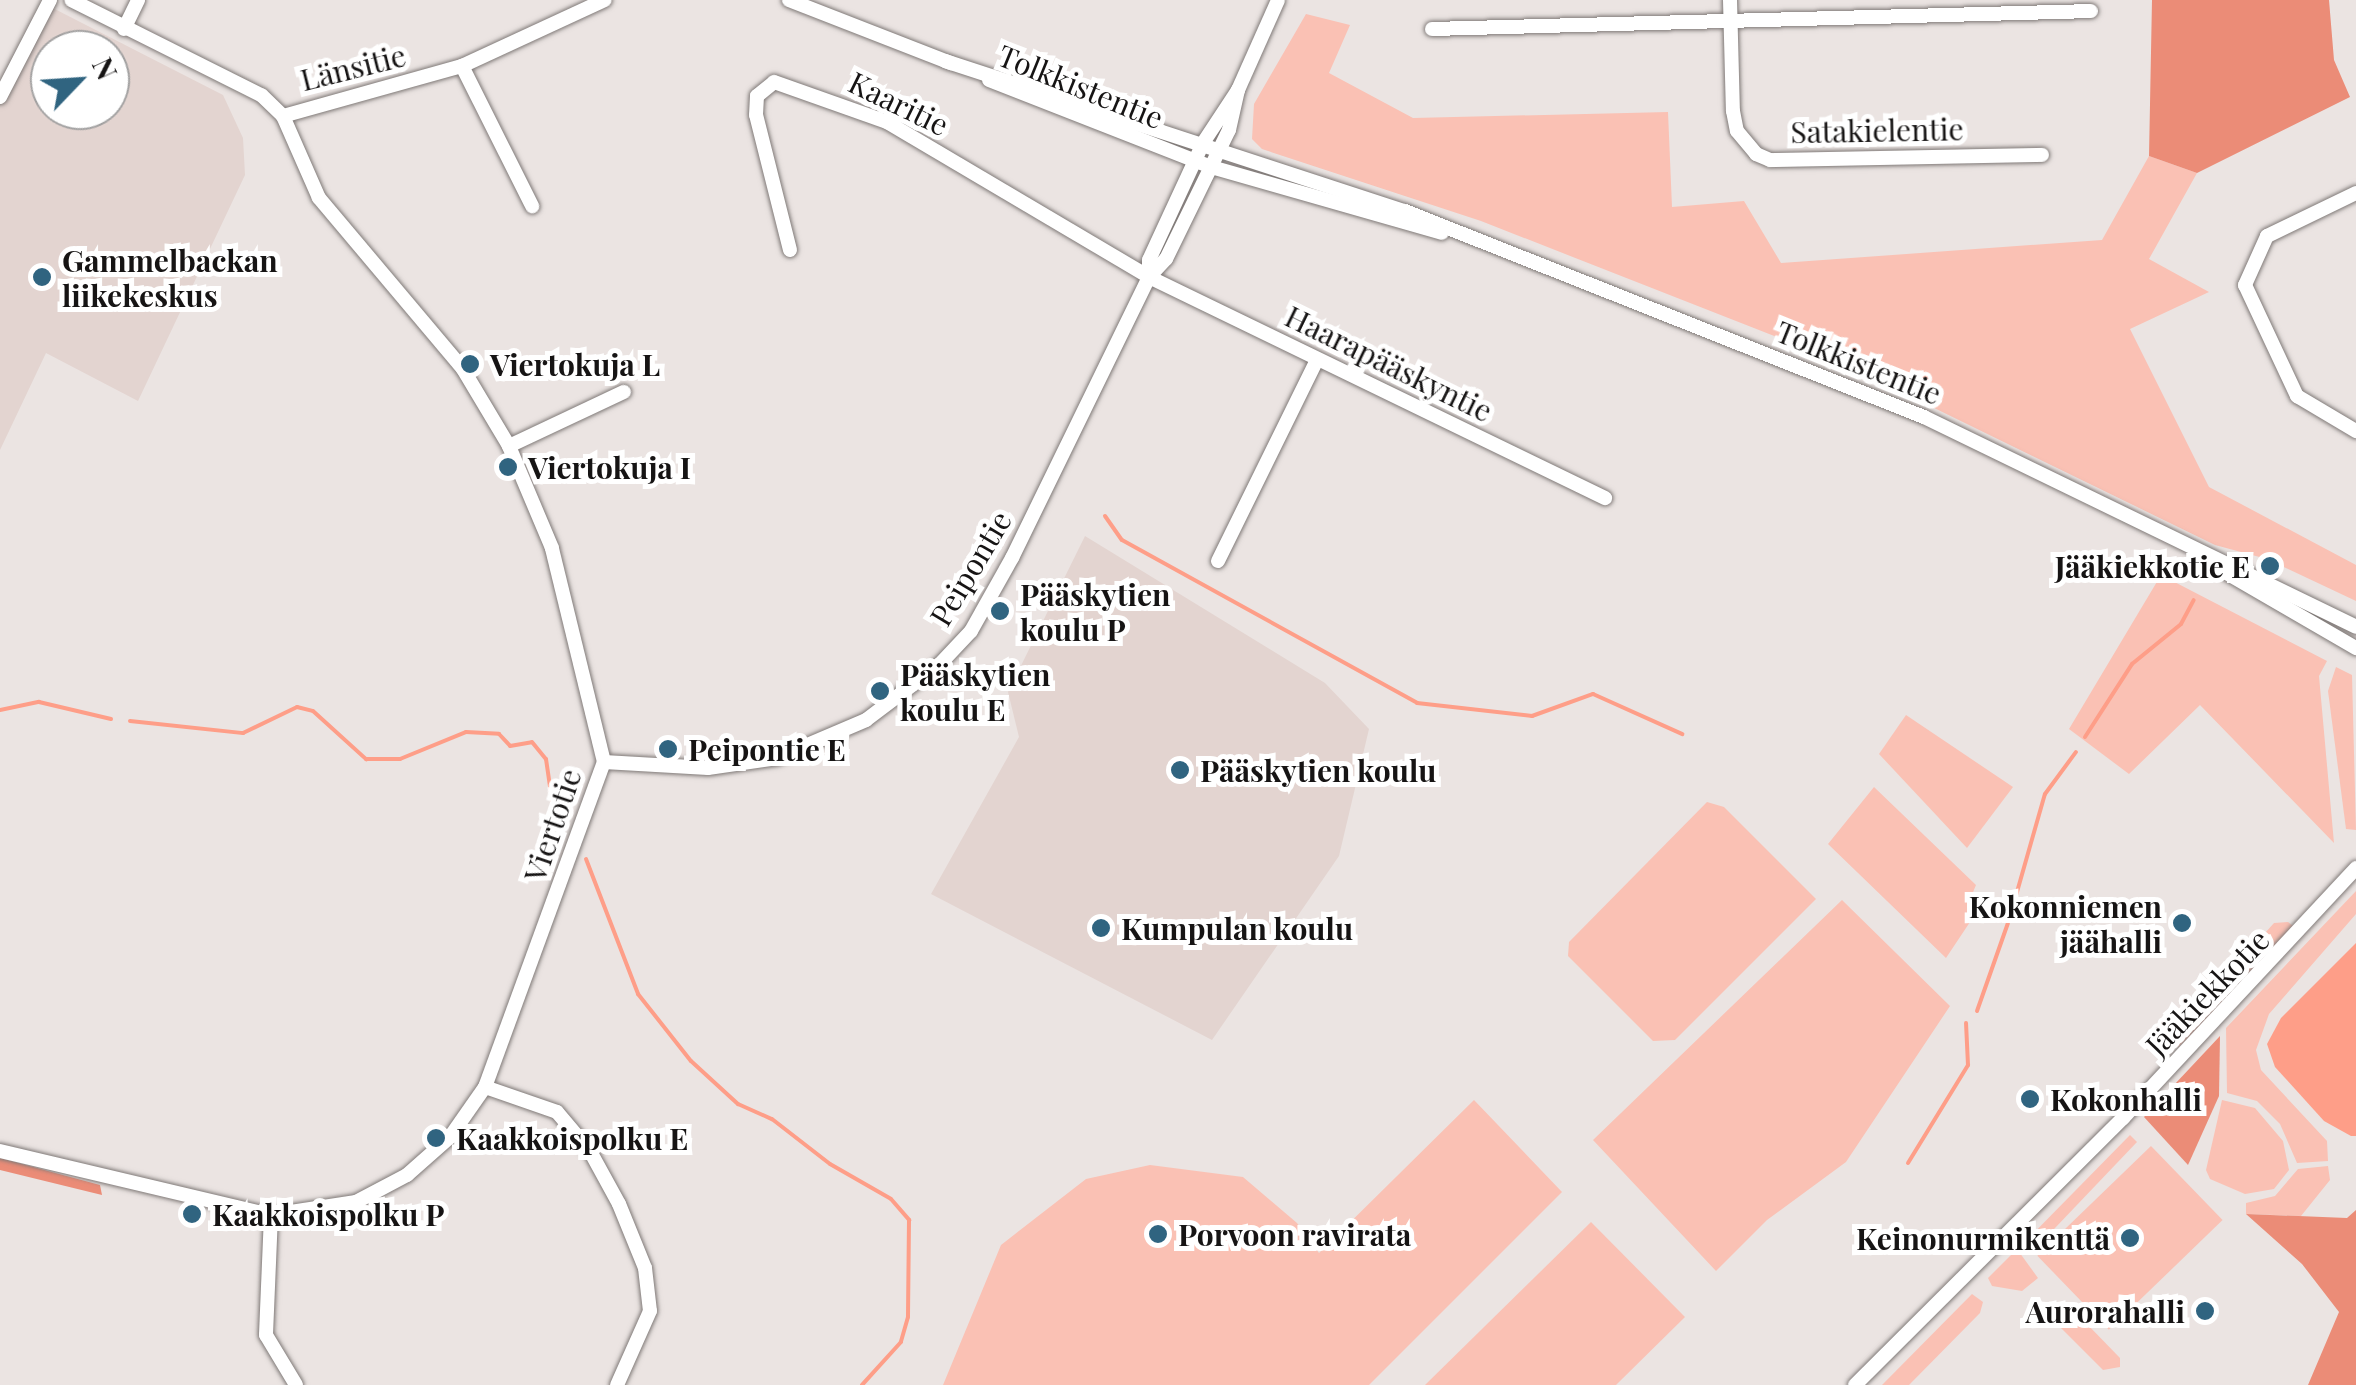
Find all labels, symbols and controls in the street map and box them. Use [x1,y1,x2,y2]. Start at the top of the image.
north arrow [30,30,130,130]
street label: Länsitie [297,37,409,97]
street label: Tolkkistentie [993,37,1169,135]
text: N [85,51,127,85]
street label: Kaaritie [843,64,955,142]
street label: Satakielentie [1790,110,1964,150]
place label: Gammelbackan liikekeskus [62,242,278,312]
marker: Gammelbackan liikekeskus [31,266,53,288]
street label: Haarapääskyntie [1280,297,1498,429]
street label: Tolkkistentie [1771,313,1947,411]
place label: Viertokuja L [490,346,660,382]
marker: Viertokuja L [459,353,481,375]
place label: Viertokuja I [528,449,691,485]
marker: Viertokuja I [497,456,519,478]
street label: Peipontie [922,504,1018,632]
place label: Jääkiekkotie E [2055,548,2250,584]
marker: Jääkiekkotie E [2259,555,2281,577]
place label: Pääskytien koulu P [1020,576,1170,646]
marker: Pääskytien koulu P [989,600,1011,622]
place label: Pääskytien koulu E [900,656,1050,726]
marker: Pääskytien koulu E [869,680,891,702]
place label: Peipontie E [688,731,846,767]
marker: Peipontie E [657,738,679,760]
place label: Pääskytien koulu [1200,752,1437,788]
marker: Pääskytien koulu [1169,759,1191,781]
street label: Viertotie [516,764,588,886]
place label: Kokonniemen jäähalli [1969,888,2162,958]
place label: Kumpulan koulu [1121,910,1353,946]
marker: Kokonniemen jäähalli [2171,912,2193,934]
marker: Kumpulan koulu [1090,917,1112,939]
street label: Jääkiekkotie [2138,921,2276,1063]
place label: Kokonhalli [2050,1081,2202,1117]
marker: Kokonhalli [2019,1088,2041,1110]
place label: Kaakkoispolku E [456,1120,688,1156]
marker: Kaakkoispolku E [425,1127,447,1149]
place label: Kaakkoispolku P [212,1196,445,1232]
marker: Kaakkoispolku P [181,1203,203,1225]
place label: Porvoon ravirata [1178,1216,1411,1252]
place label: Keinonurmikenttä [1856,1220,2110,1256]
marker: Porvoon ravirata [1147,1223,1169,1245]
marker: Keinonurmikenttä [2119,1227,2141,1249]
place label: Aurorahalli [2026,1293,2185,1329]
marker: Aurorahalli [2194,1300,2216,1322]

